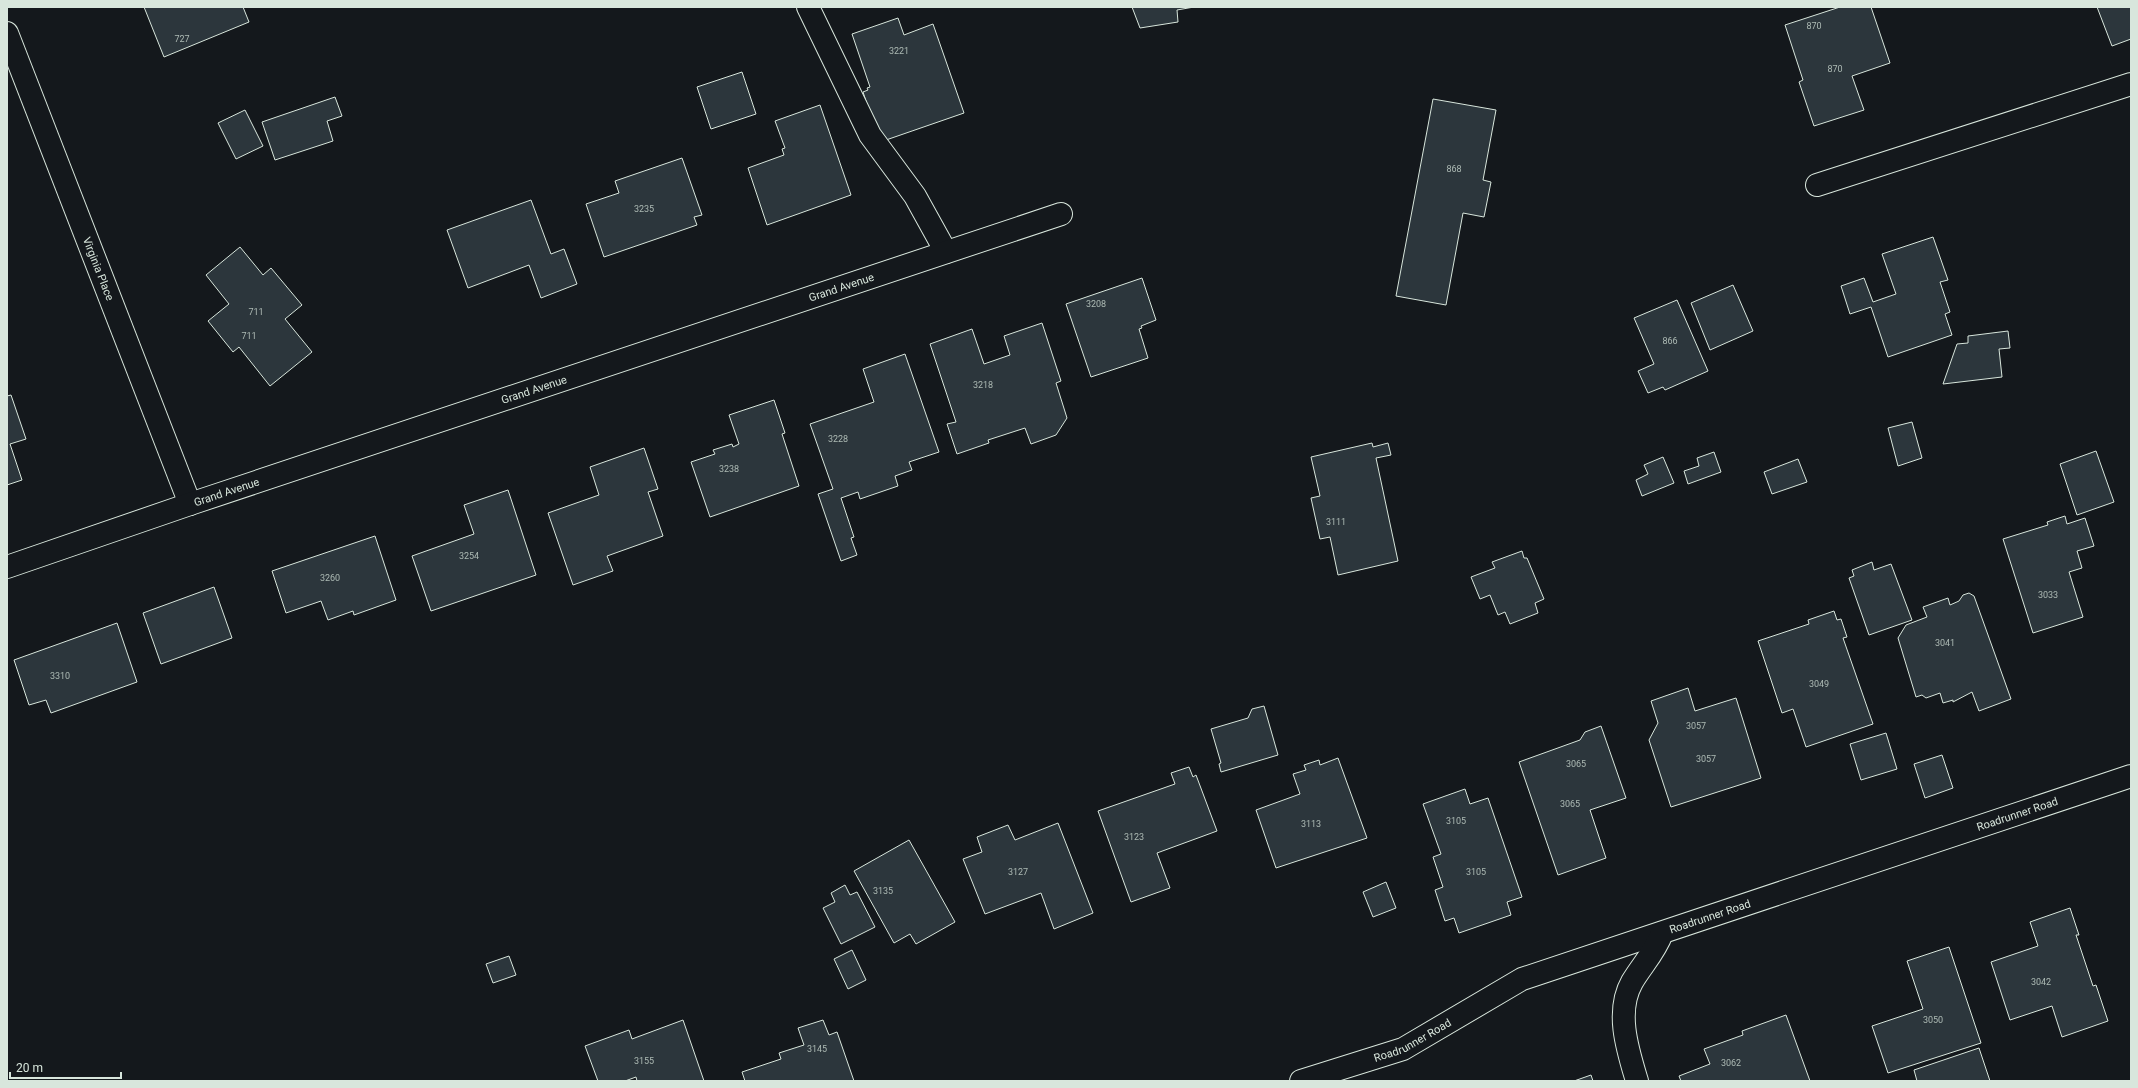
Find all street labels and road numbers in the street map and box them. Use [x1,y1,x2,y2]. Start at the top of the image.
street label: Virginia Place [80,235,117,303]
street label: Grand Avenue [807,270,876,304]
street label: Grand Avenue [500,373,568,406]
street label: Grand Avenue [192,475,261,509]
street label: Roadrunner Road [1975,794,2060,833]
street label: Roadrunner Road [1668,897,1752,936]
street label: Roadrunner Road [1372,1016,1453,1064]

